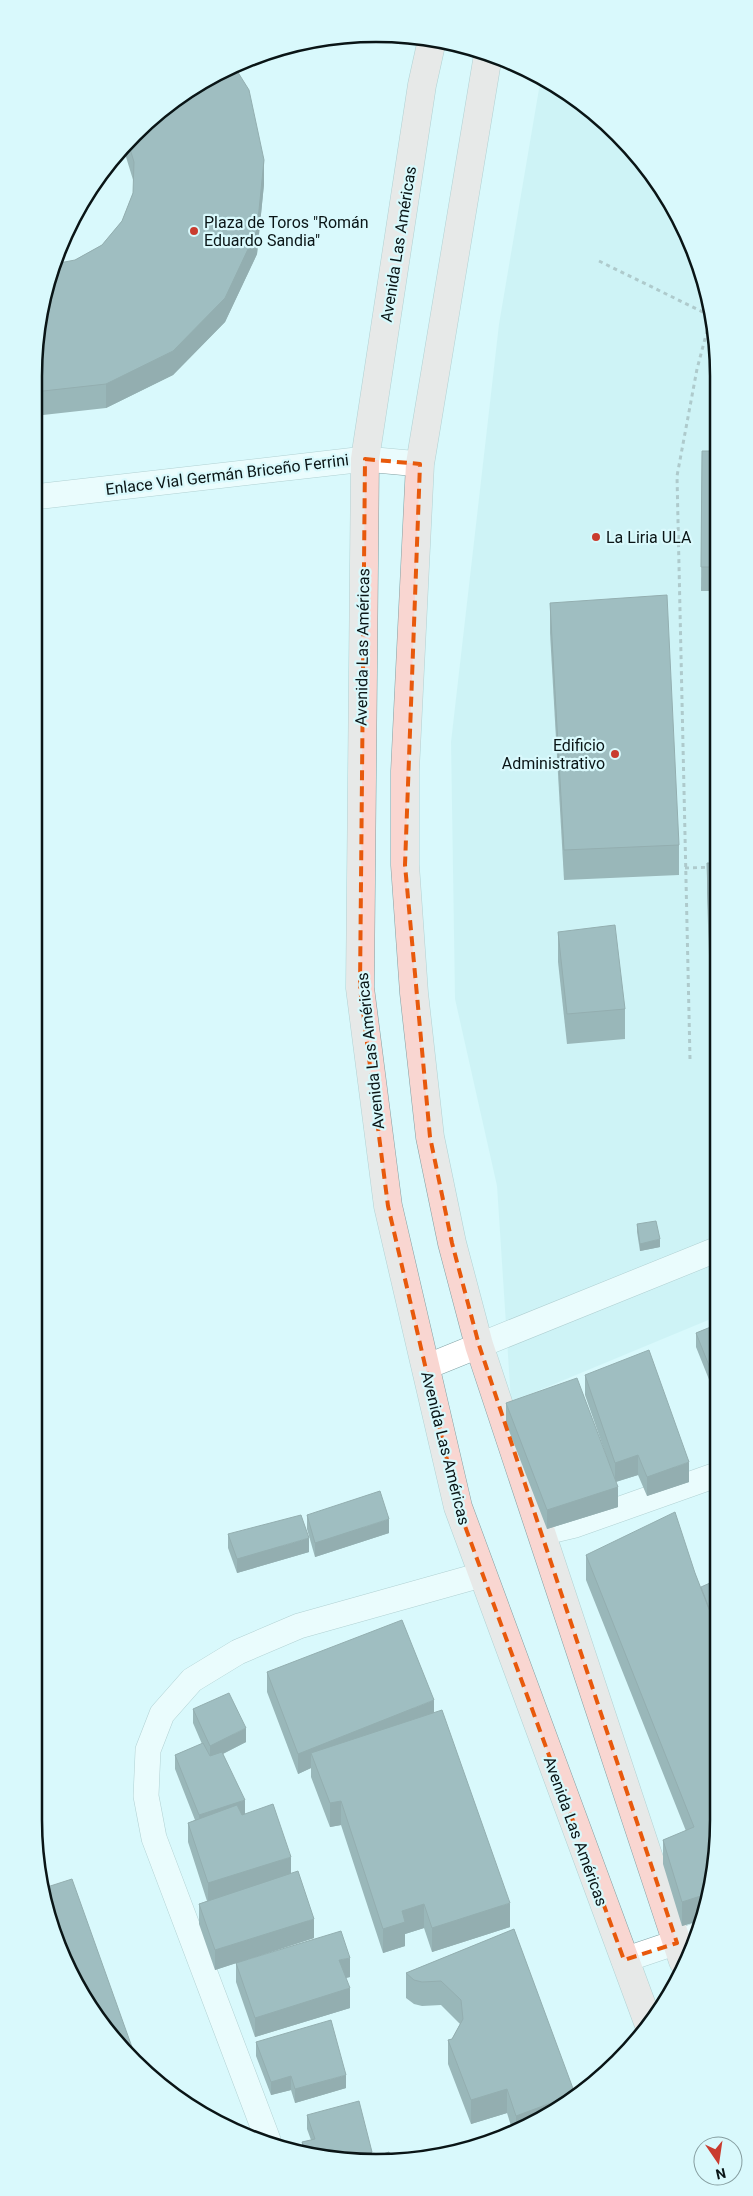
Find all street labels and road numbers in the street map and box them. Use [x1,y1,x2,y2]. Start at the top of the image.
street label: Avenida Las Américas [377,165,420,323]
street label: Enlace Vial Germán Briceño Ferrini [104,450,350,499]
street label: Avenida Las Américas [352,568,373,726]
street label: Avenida Las Américas [353,972,388,1130]
street label: Avenida Las Américas [417,1369,474,1527]
street label: Avenida Las Américas [540,1754,611,1909]

